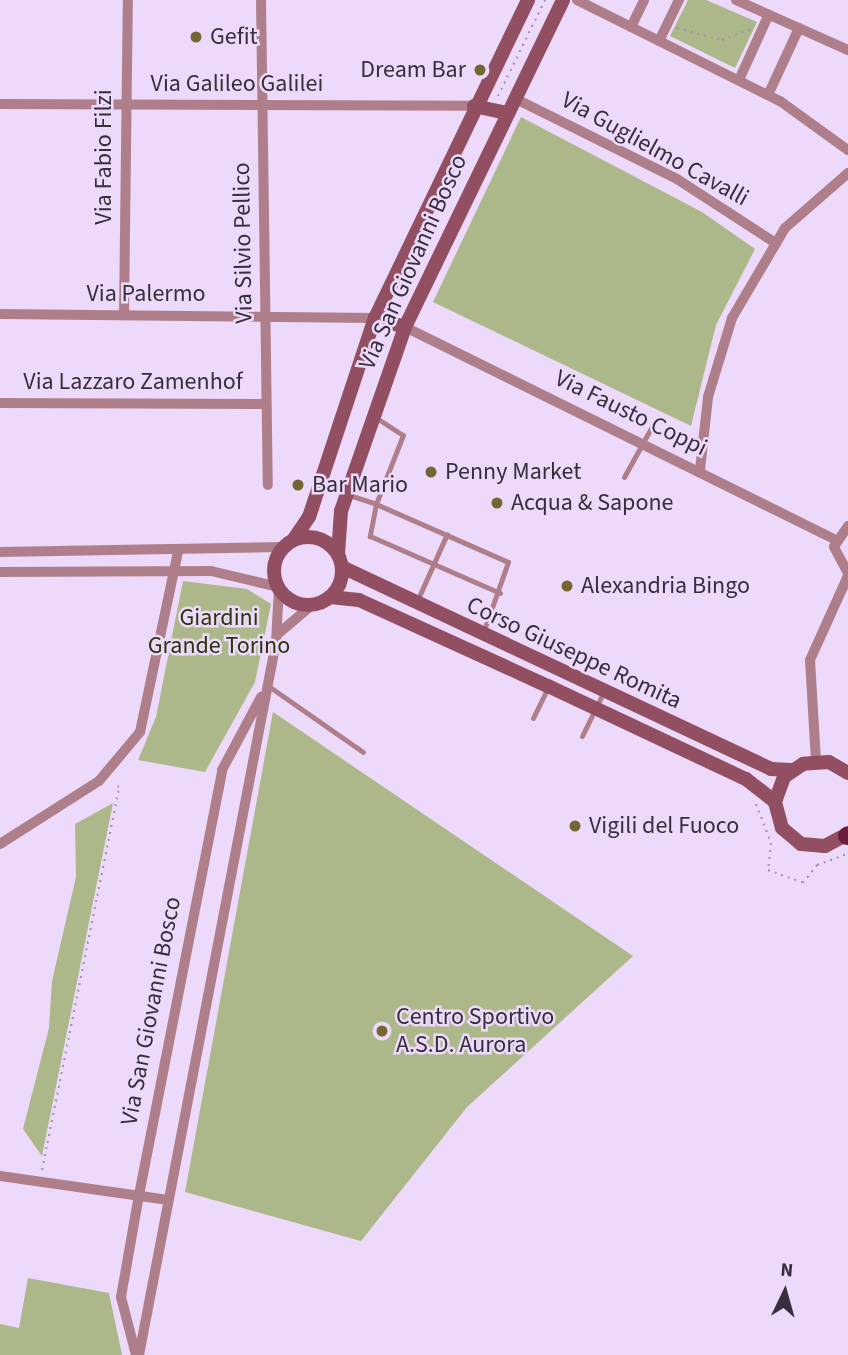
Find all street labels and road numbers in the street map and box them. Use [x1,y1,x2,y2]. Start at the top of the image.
street label: Via Galileo Galilei [151,70,323,98]
street label: Via Guglielmo Cavalli [556,86,754,212]
street label: Via Fabio Filzi [90,89,118,225]
street label: Via San Giovanni Bosco [353,150,473,374]
street label: Via Silvio Pellico [227,162,259,324]
street label: Via Palermo [86,280,206,308]
street label: Via Fausto Coppi [550,364,712,462]
street label: Via Lazzaro Zamenhof [23,368,243,396]
street label: Corso Giuseppe Romita [462,591,686,715]
street label: Via San Giovanni Bosco [115,894,187,1128]

